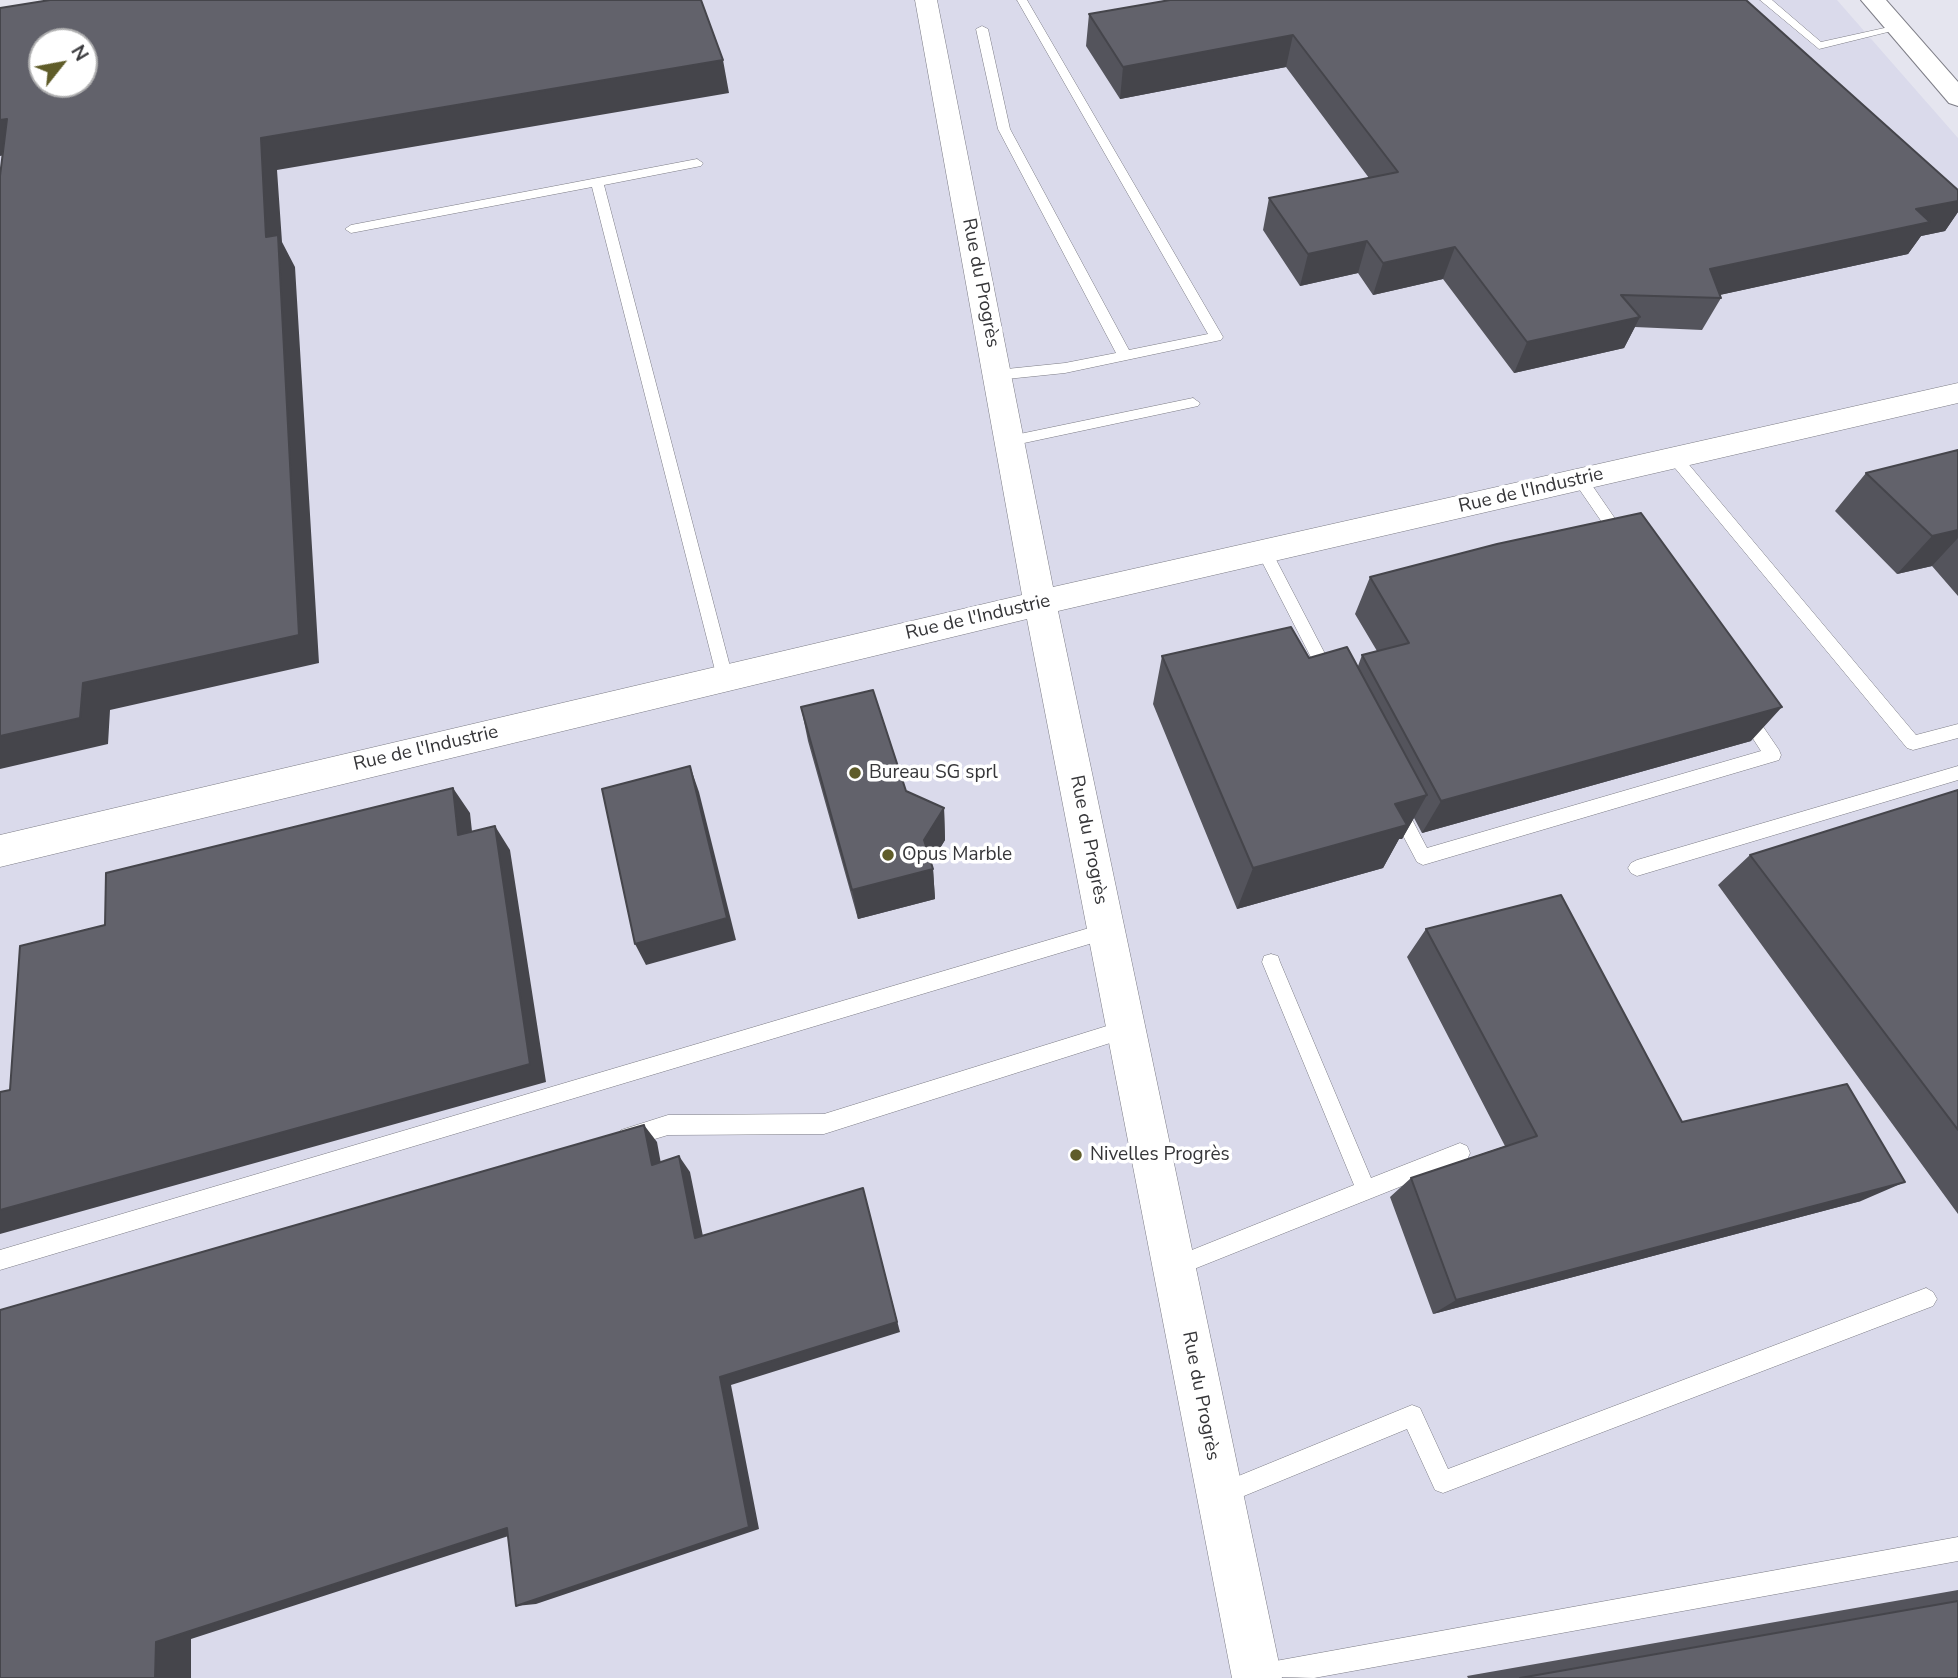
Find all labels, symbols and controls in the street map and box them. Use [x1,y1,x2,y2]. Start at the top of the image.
north arrow [28,28,98,98]
text: N [64,40,94,66]
street label: Rue du Progrès [956,216,1004,350]
street label: Rue de l'Industrie [1456,463,1606,519]
street label: Rue de l'Industrie [903,590,1053,646]
street label: Rue de l'Industrie [351,721,501,777]
place label: Bureau SG sprl [869,762,998,784]
marker: Bureau SG sprl [847,765,863,781]
street label: Rue du Progrès [1064,773,1112,907]
place label: Opus Marble [902,844,1012,866]
marker: Opus Marble [880,847,896,863]
place label: Nivelles Progrès [1090,1144,1230,1166]
marker: Nivelles Progrès [1068,1147,1084,1163]
street label: Rue du Progrès [1176,1329,1224,1463]

